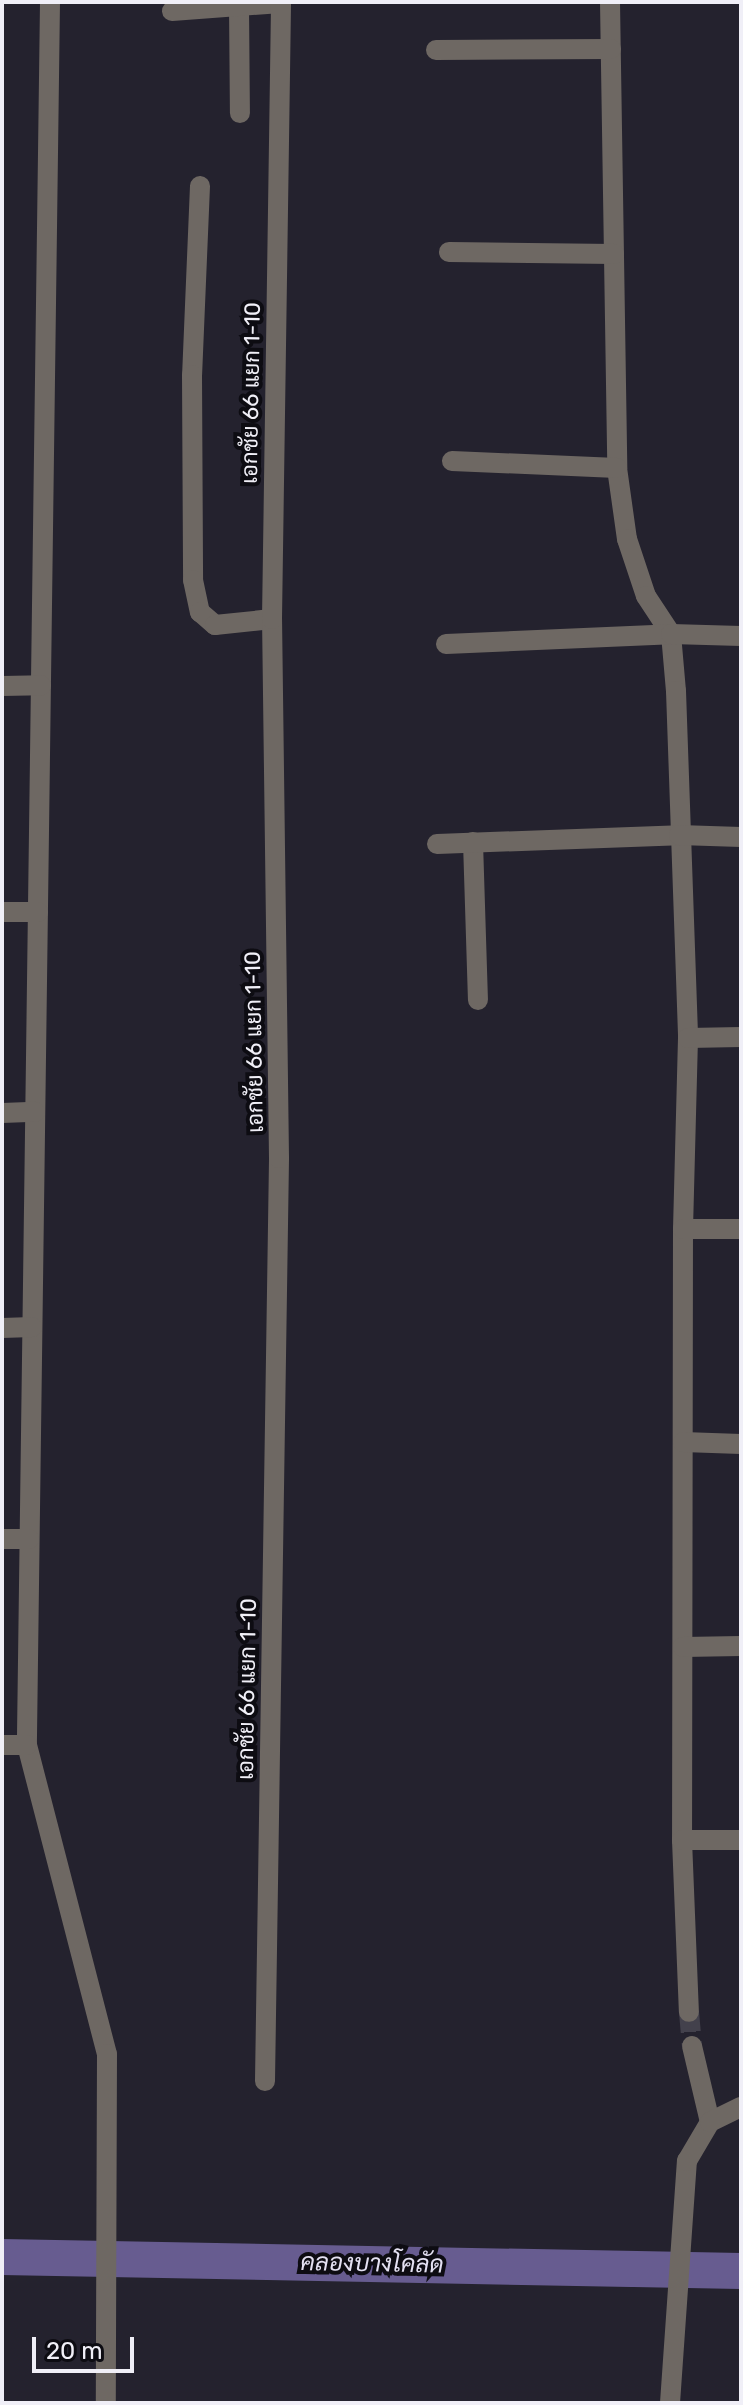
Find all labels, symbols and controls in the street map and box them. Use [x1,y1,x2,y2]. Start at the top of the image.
street label: เอกชัย 66 แยก 1-10 [236,302,266,484]
street label: เอกชัย 66 แยก 1-10 [239,951,269,1133]
street label: เอกชัย 66 แยก 1-10 [232,1598,262,1780]
water label: คลองบางโคลัด [300,2248,444,2280]
scale bar [36,2321,138,2371]
text: 20 m [46,2337,103,2365]

